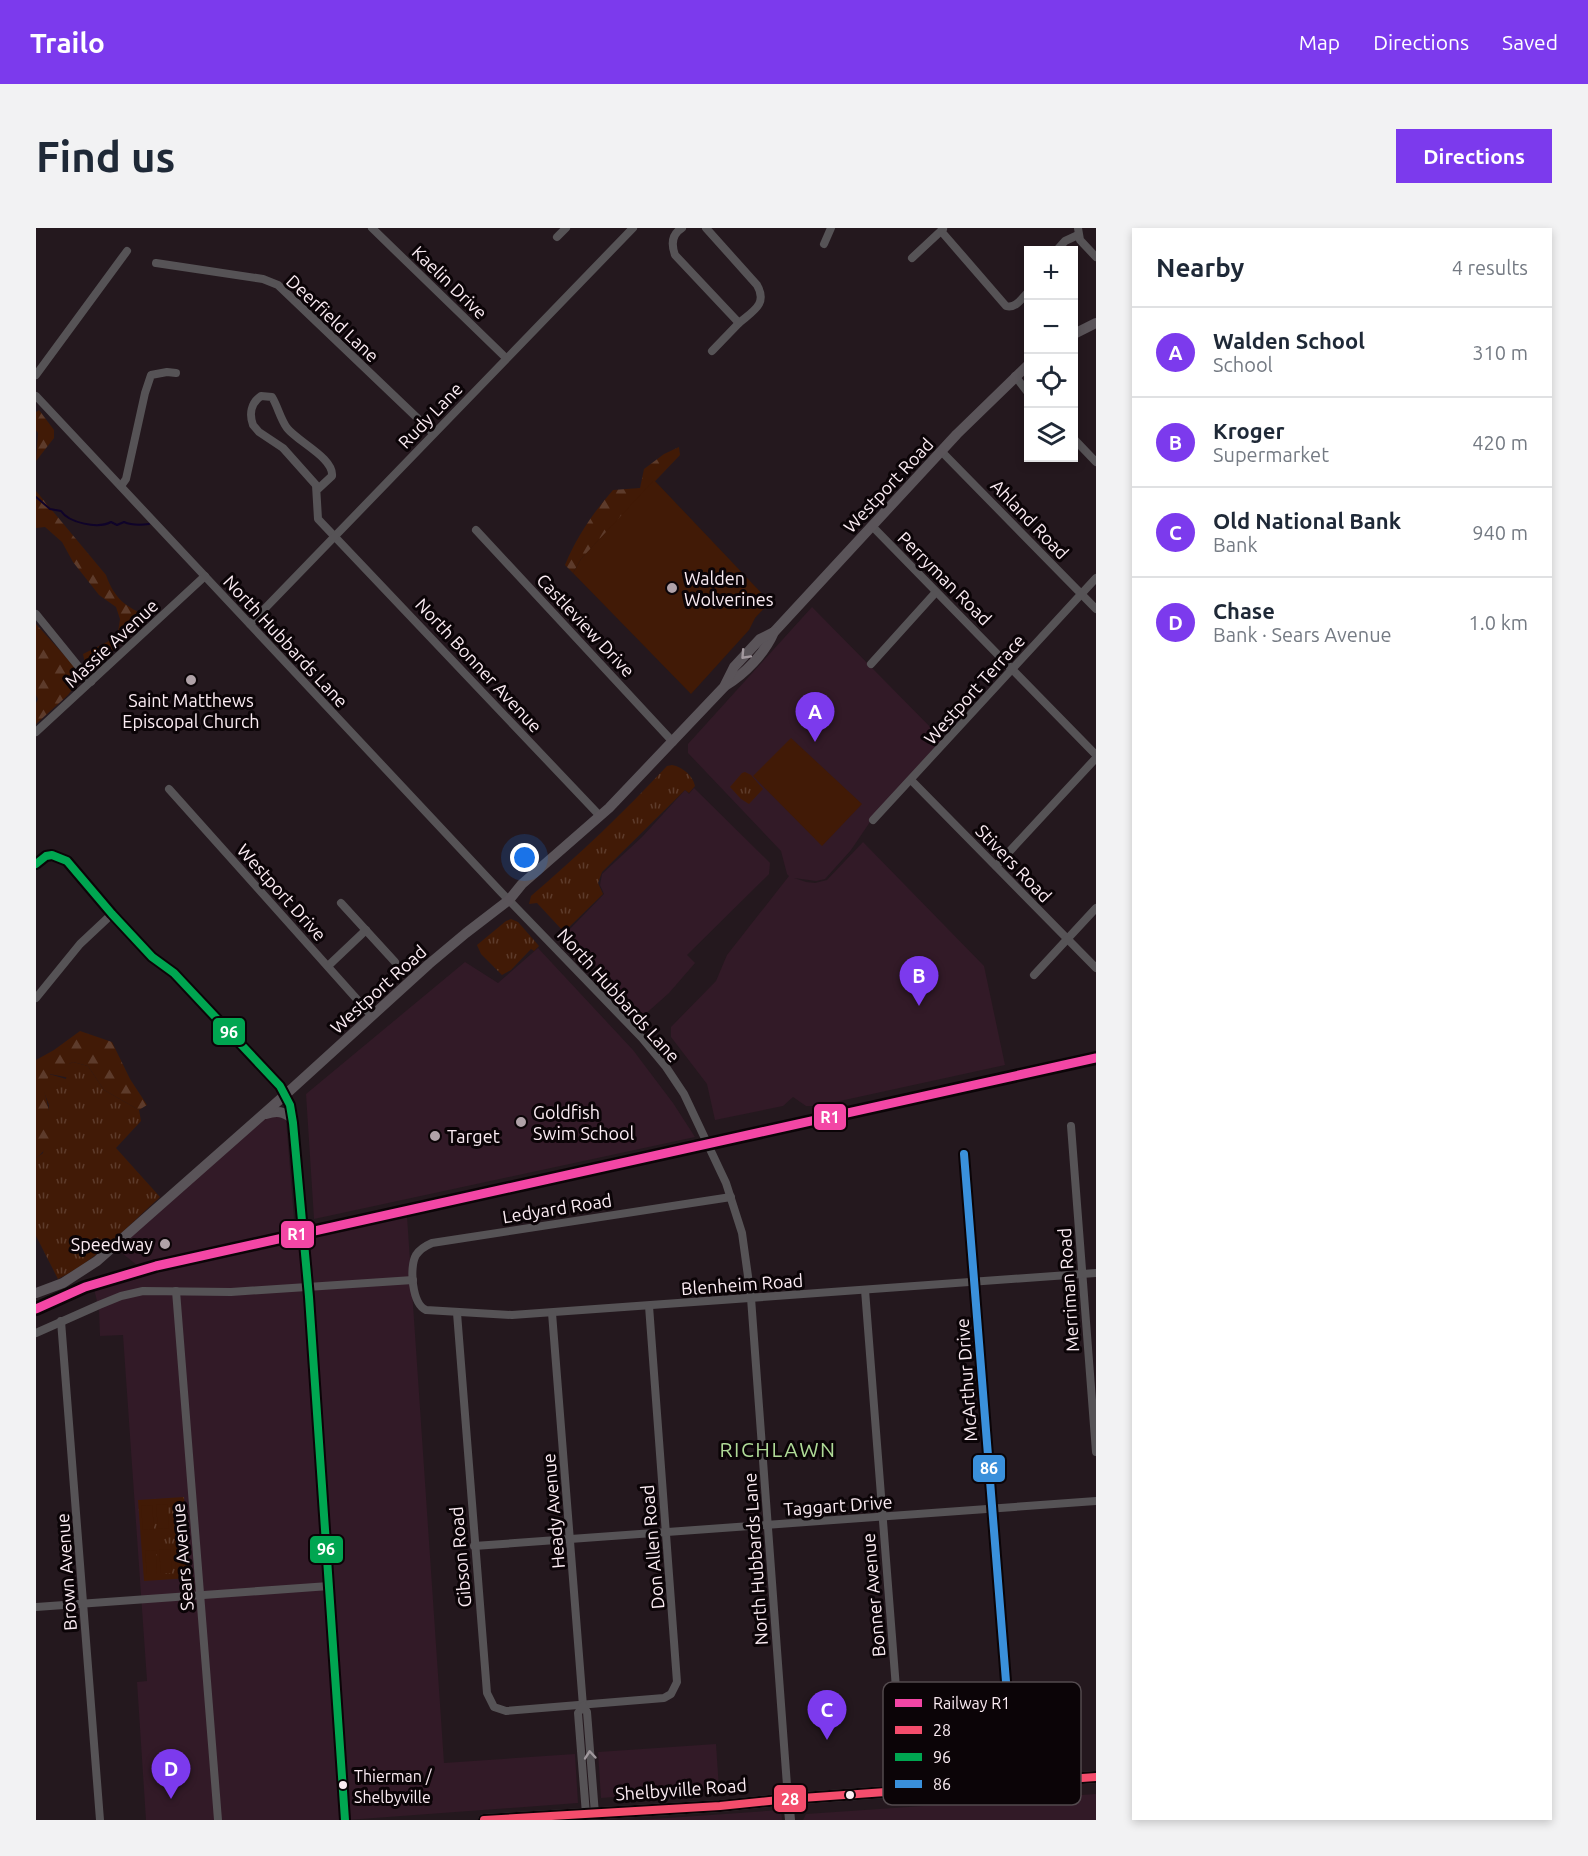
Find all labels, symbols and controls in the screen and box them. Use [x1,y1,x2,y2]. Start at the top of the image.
text: Trailo [30,27,105,58]
text: Map [1299,30,1340,54]
text: Directions [1373,30,1469,54]
text: Saved [1502,30,1558,54]
button: Directions [1396,129,1552,183]
text: Find us [36,133,175,180]
street label: Kaelin Drive [408,241,492,323]
map controls [1024,246,1078,462]
button: + [1024,246,1078,300]
text: Nearby [1156,253,1244,282]
text: 4 results [1452,256,1528,279]
street label: Deerfield Lane [283,270,383,366]
button: − [1024,300,1078,354]
text: Walden School [1213,328,1365,353]
text: A [1168,341,1183,364]
text: 310 m [1472,341,1528,364]
text: School [1213,353,1273,376]
button: locate [1024,354,1078,408]
street label: Rudy Lane [394,378,466,452]
button: layers [1024,408,1078,462]
text: Kroger [1213,418,1284,443]
text: B [1169,431,1182,454]
text: 420 m [1472,431,1528,454]
street label: Westport Road [839,434,937,536]
text: Supermarket [1213,443,1329,466]
street label: Ahland Road [987,475,1073,563]
text: Old National Bank [1213,508,1401,533]
text: C [1169,521,1182,544]
text: 940 m [1472,521,1528,544]
street label: Perryman Road [894,527,996,629]
text: Bank [1213,533,1258,556]
place label: Walden Wolverines [684,568,774,609]
street label: Castleview Drive [533,569,639,681]
street label: North Hubbards Lane [220,571,352,711]
marker: Walden Wolverines [665,581,679,595]
street label: North Bonner Avenue [412,594,546,736]
street label: Massie Avenue [60,595,162,691]
text: Chase [1213,598,1275,623]
text: D [1168,611,1183,634]
text: 1.0 km [1469,611,1528,634]
text: Bank · Sears Avenue [1213,623,1392,646]
street label: Westport Terrace [920,630,1028,748]
one-way arrow [741,649,752,659]
marker: Saint Matthews Episcopal Church [184,673,198,687]
place label: Saint Matthews Episcopal Church [122,690,260,731]
pin: A [796,692,834,742]
street label: Stivers Road [972,820,1056,906]
street label: Westport Drive [233,840,331,944]
your location [510,843,539,872]
street label: North Hubbards Lane [554,924,684,1066]
street label: Westport Road [326,941,430,1037]
pin: B [900,956,938,1006]
line badge: 96 [212,1017,246,1046]
text: 96 [220,1023,238,1041]
place label: Goldfish Swim School [533,1102,635,1143]
line badge: R1 [813,1103,847,1131]
text: R1 [820,1108,840,1126]
marker: Goldfish Swim School [514,1115,528,1129]
place label: Target [447,1126,500,1146]
marker: Target [428,1129,442,1143]
street label: Ledyard Road [501,1189,613,1227]
line badge: R1 [280,1220,315,1249]
text: R1 [287,1225,307,1243]
street label: Merriman Road [1054,1227,1082,1353]
place label: Speedway [71,1234,153,1254]
marker: Speedway [158,1237,172,1251]
street label: Blenheim Road [680,1270,804,1298]
street label: McArthur Drive [952,1318,980,1442]
district label: RICHLAWN [719,1437,837,1461]
street label: Heady Avenue [538,1452,568,1570]
line badge: 86 [972,1454,1006,1483]
text: 86 [980,1459,998,1477]
street label: North Hubbards Lane [739,1472,771,1646]
street label: Don Allen Road [637,1484,667,1610]
street label: Taggart Drive [783,1491,893,1519]
street label: Sears Avenue [167,1502,197,1612]
street label: Gibson Road [446,1506,474,1608]
street label: Brown Avenue [52,1513,80,1631]
street label: Bonner Avenue [858,1532,888,1658]
line badge: 96 [309,1535,344,1564]
text: 96 [317,1540,335,1558]
legend [883,1682,1081,1805]
pin: C [808,1690,846,1740]
text: Railway R1 [933,1694,1010,1712]
text: 28 [933,1721,951,1739]
text: 96 [933,1748,951,1766]
pin: D [152,1750,190,1799]
one-way arrow [584,1751,597,1760]
place label: Thierman / Shelbyville [354,1767,433,1806]
street label: Shelbyville Road [614,1774,748,1804]
text: 86 [933,1775,951,1793]
marker: Thierman / Shelbyville [337,1779,349,1791]
line badge: 28 [773,1784,807,1813]
unlabelled marker [844,1789,856,1801]
text: 28 [781,1790,799,1808]

